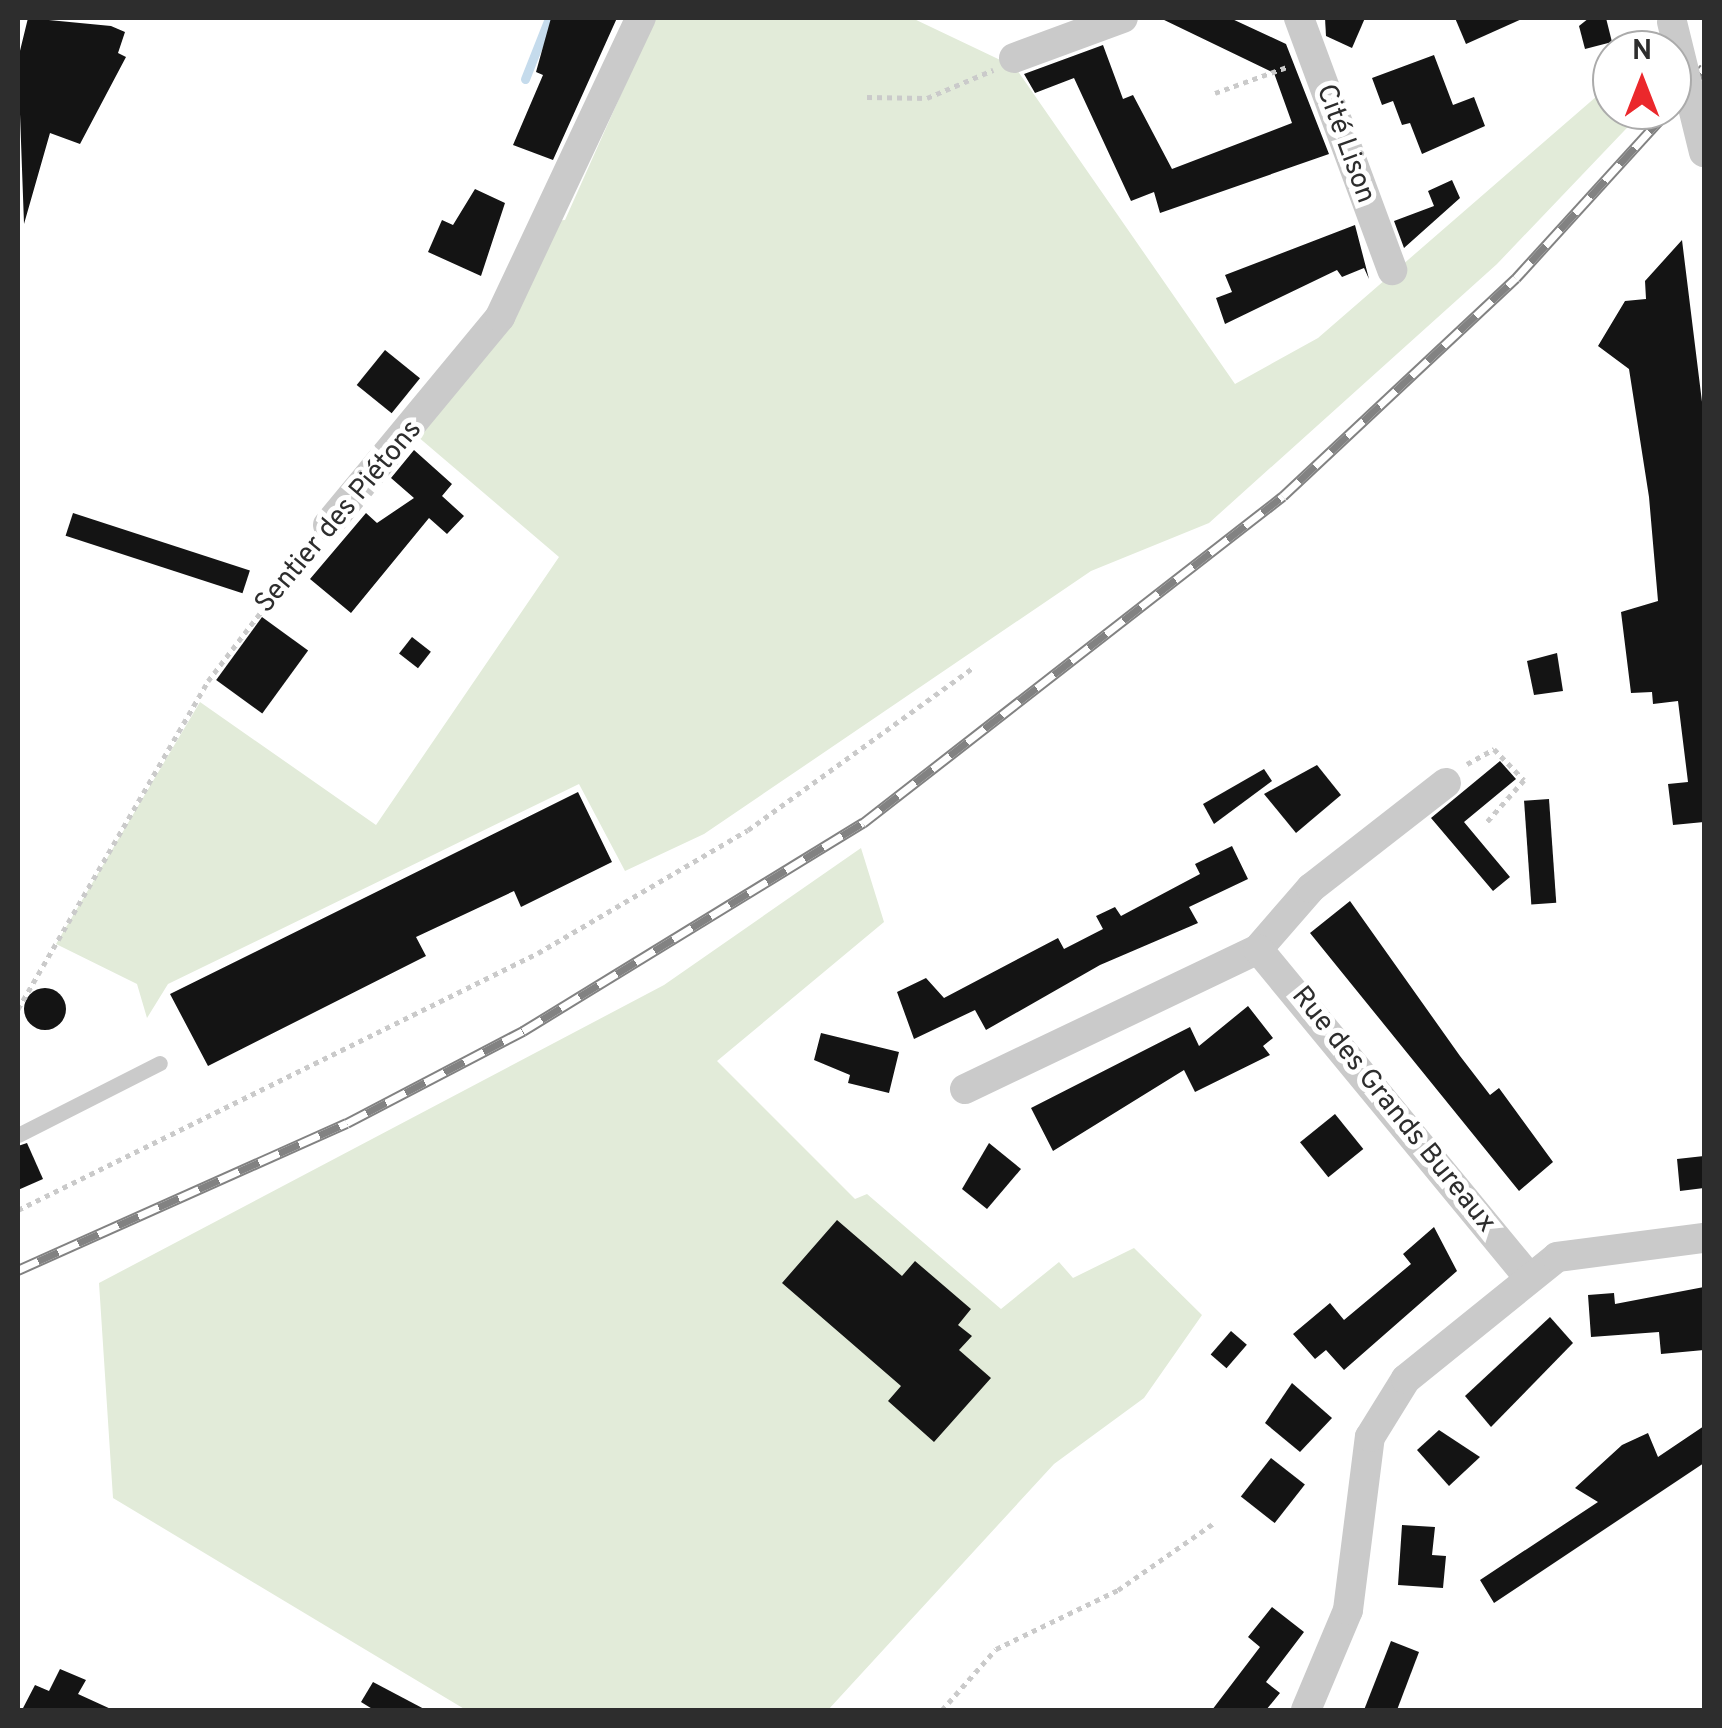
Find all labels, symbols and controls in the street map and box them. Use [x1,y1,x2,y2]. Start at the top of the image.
north arrow [1592,30,1692,130]
text: N [1632,34,1652,70]
street label: Cité Lison [1308,80,1382,208]
street label: Sentier des Piétons [248,414,430,620]
street label: Rue des Grands Bureaux [1283,980,1503,1240]

